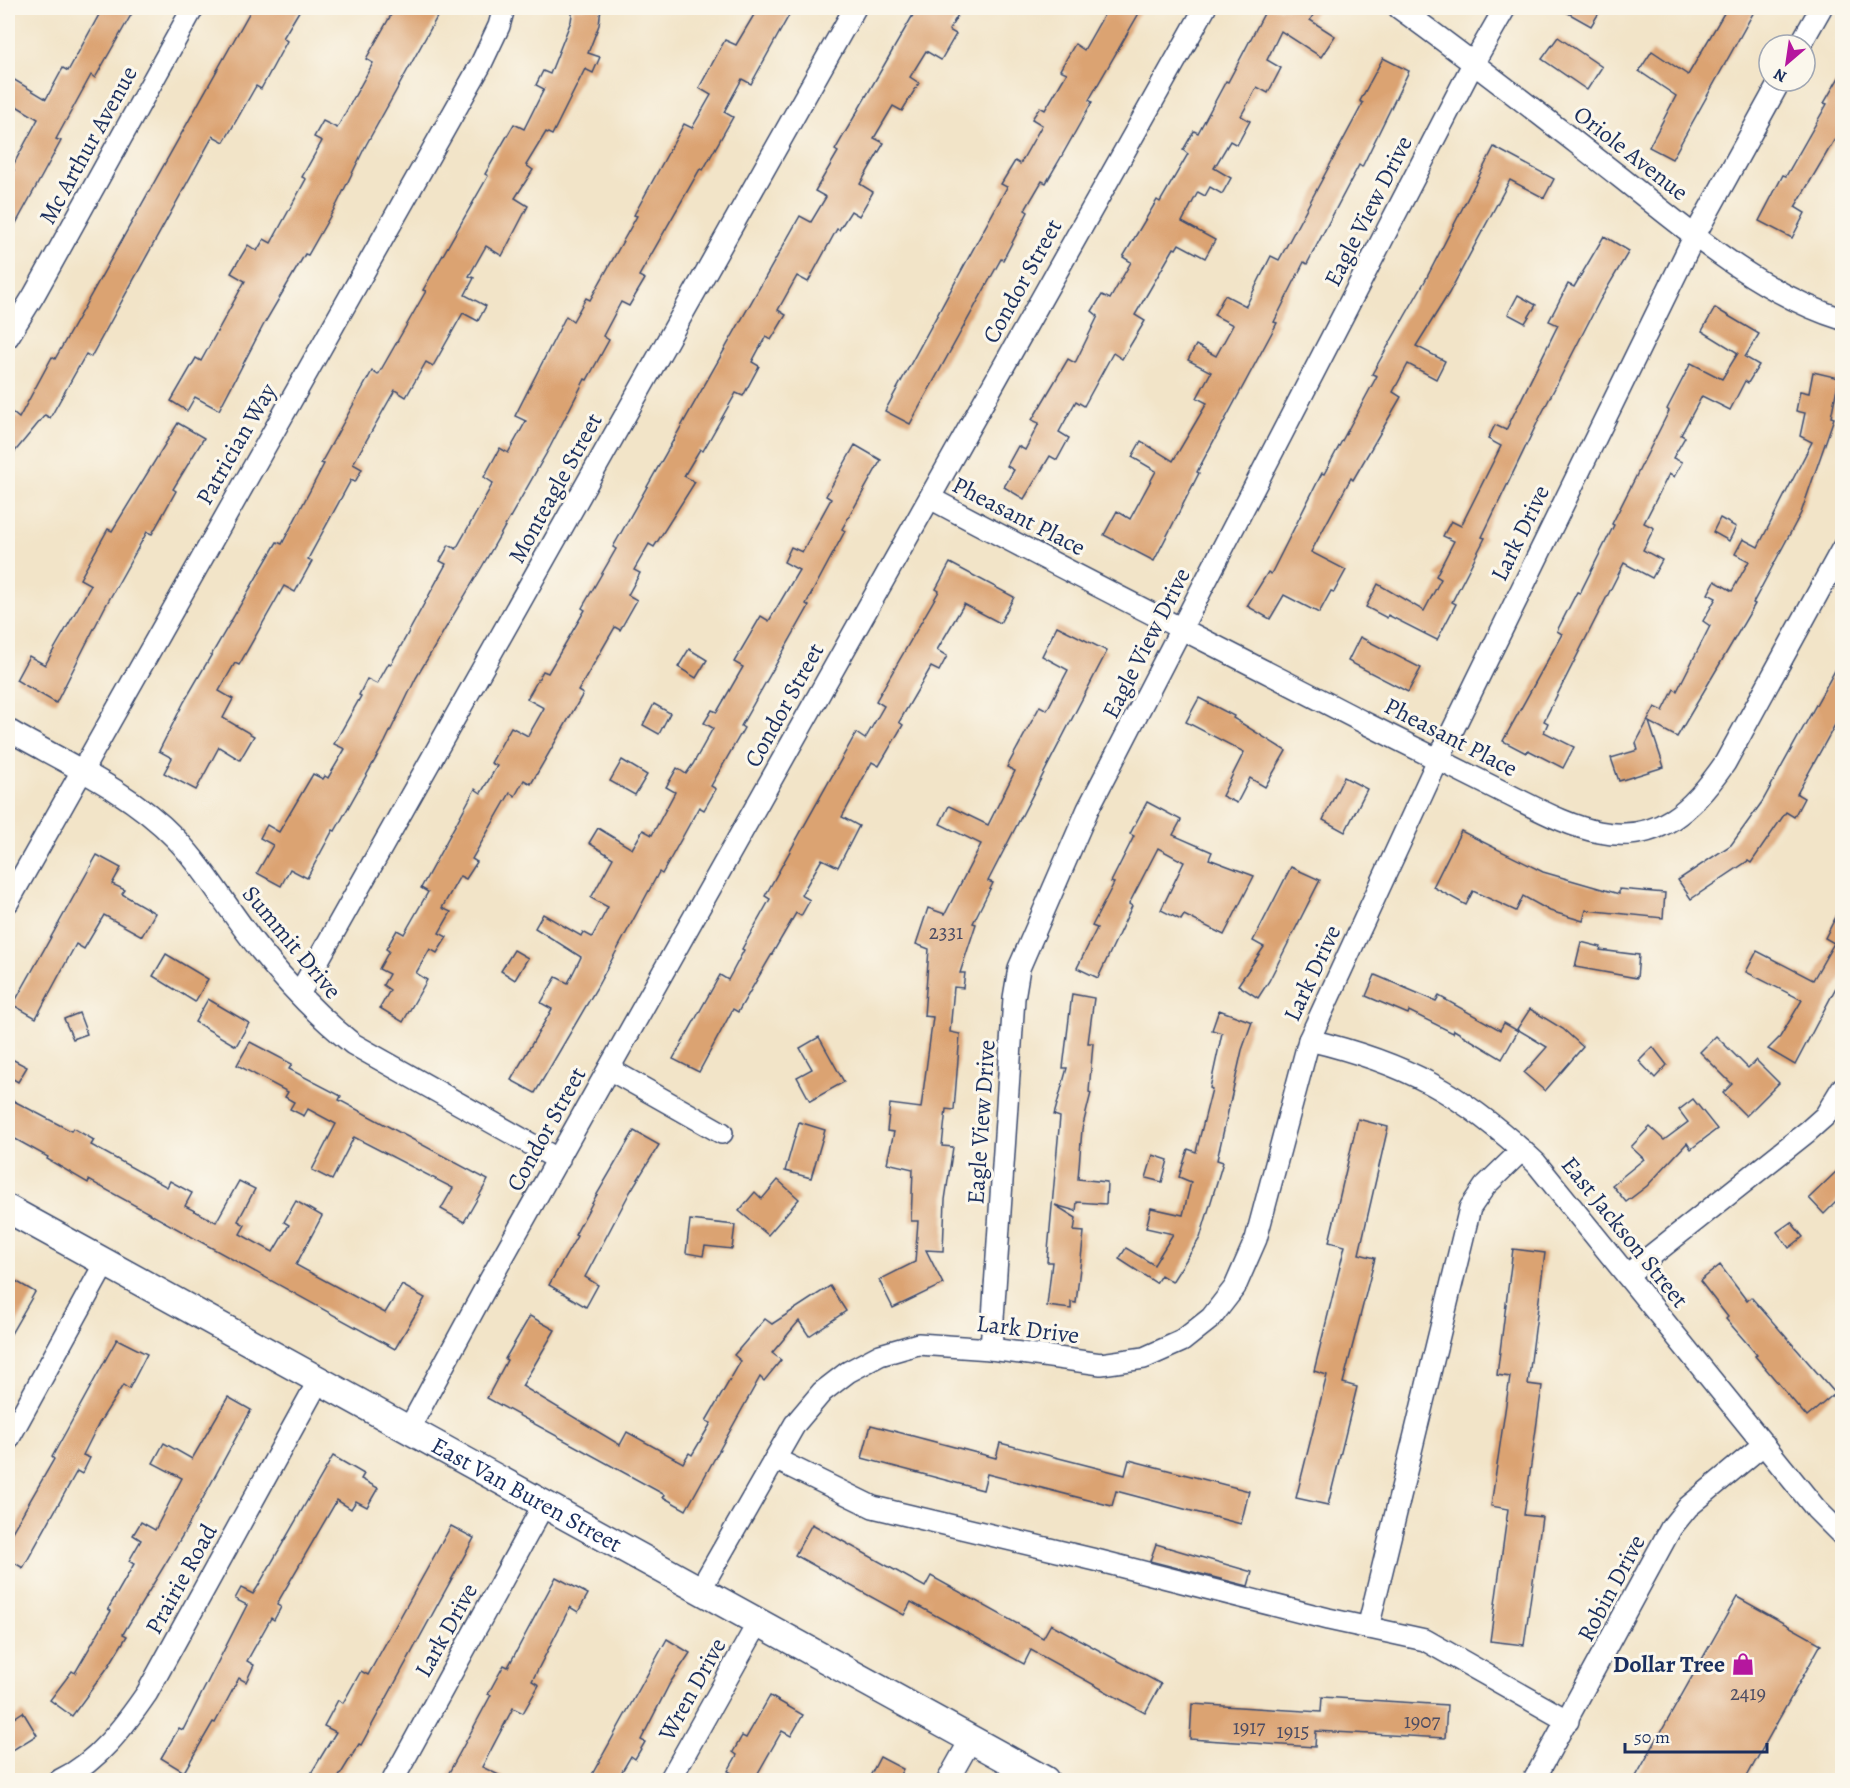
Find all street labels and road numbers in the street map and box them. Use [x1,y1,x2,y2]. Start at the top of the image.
street label: Mc Arthur Avenue [31,60,145,230]
street label: Oriole Avenue [1567,98,1695,208]
street label: Eagle View Drive [1316,130,1420,292]
street label: Condor Street [975,213,1069,349]
street label: Patrician Way [188,377,284,511]
street label: Monteagle Street [500,407,610,569]
street label: Pheasant Place [947,469,1091,563]
street label: Lark Drive [1483,480,1557,586]
street label: Eagle View Drive [1094,562,1198,724]
street label: Condor Street [737,637,831,773]
street label: Pheasant Place [1379,690,1523,784]
street label: Summit Drive [235,878,349,1006]
street label: Lark Drive [1276,920,1348,1026]
street label: Eagle View Drive [959,1039,1003,1205]
street label: Condor Street [499,1061,593,1197]
street label: East Jackson Street [1554,1150,1696,1314]
street label: Lark Drive [975,1307,1081,1351]
street label: East Van Buren Street [426,1429,628,1560]
street label: Prairie Road [138,1518,224,1640]
street label: Robin Drive [1569,1529,1653,1647]
street label: Lark Drive [407,1577,485,1683]
street label: Wren Drive [650,1632,733,1747]

